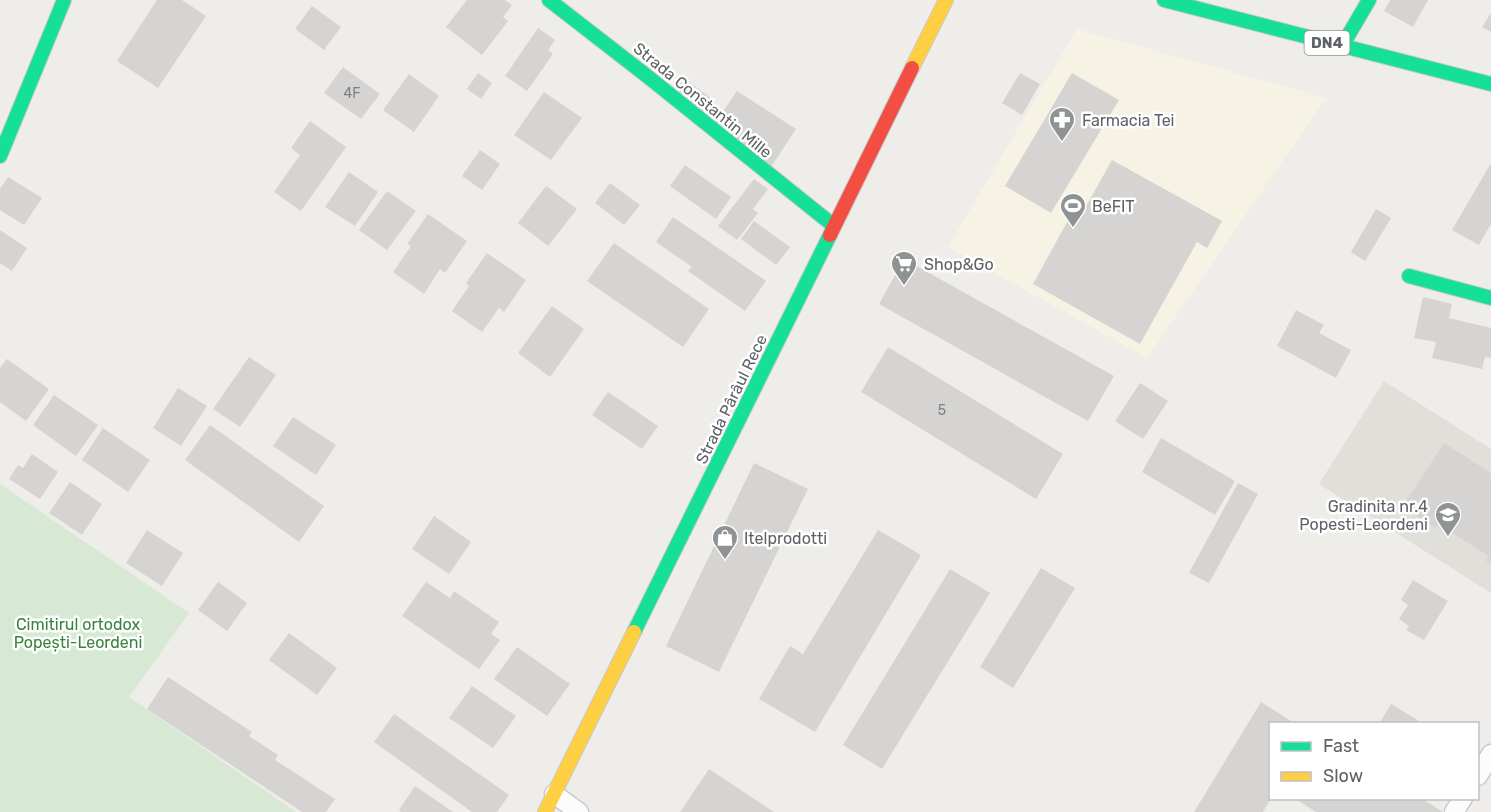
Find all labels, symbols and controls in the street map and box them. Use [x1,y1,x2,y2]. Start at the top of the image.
road number: DN4 [1304,31,1350,55]
street label: Strada Constantin Mille [630,39,776,162]
house number: 4F [344,85,360,102]
pharmacy icon: Farmacia Tei [1047,105,1077,143]
place label: Farmacia Tei [1082,111,1174,130]
sports icon: BeFIT [1058,191,1088,229]
place label: BeFIT [1092,197,1135,216]
supermarket icon: Shop&Go [889,249,919,287]
place label: Shop&Go [924,255,994,274]
street label: Strada Pârâul Rece [692,331,771,467]
house number: 5 [938,402,946,419]
place label: Gradinita nr.4 Popesti-Leordeni [1299,497,1428,534]
school or university icon: Gradinita nr.4 Popesti-Leordeni [1433,500,1463,538]
shop icon: Itelprodotti [710,523,740,561]
place label: Itelprodotti [744,529,827,548]
park label: Cimitirul ortodox Popești-Leordeni [14,615,142,652]
legend [1269,722,1479,800]
text: Fast [1323,735,1359,757]
text: Slow [1323,765,1363,787]

